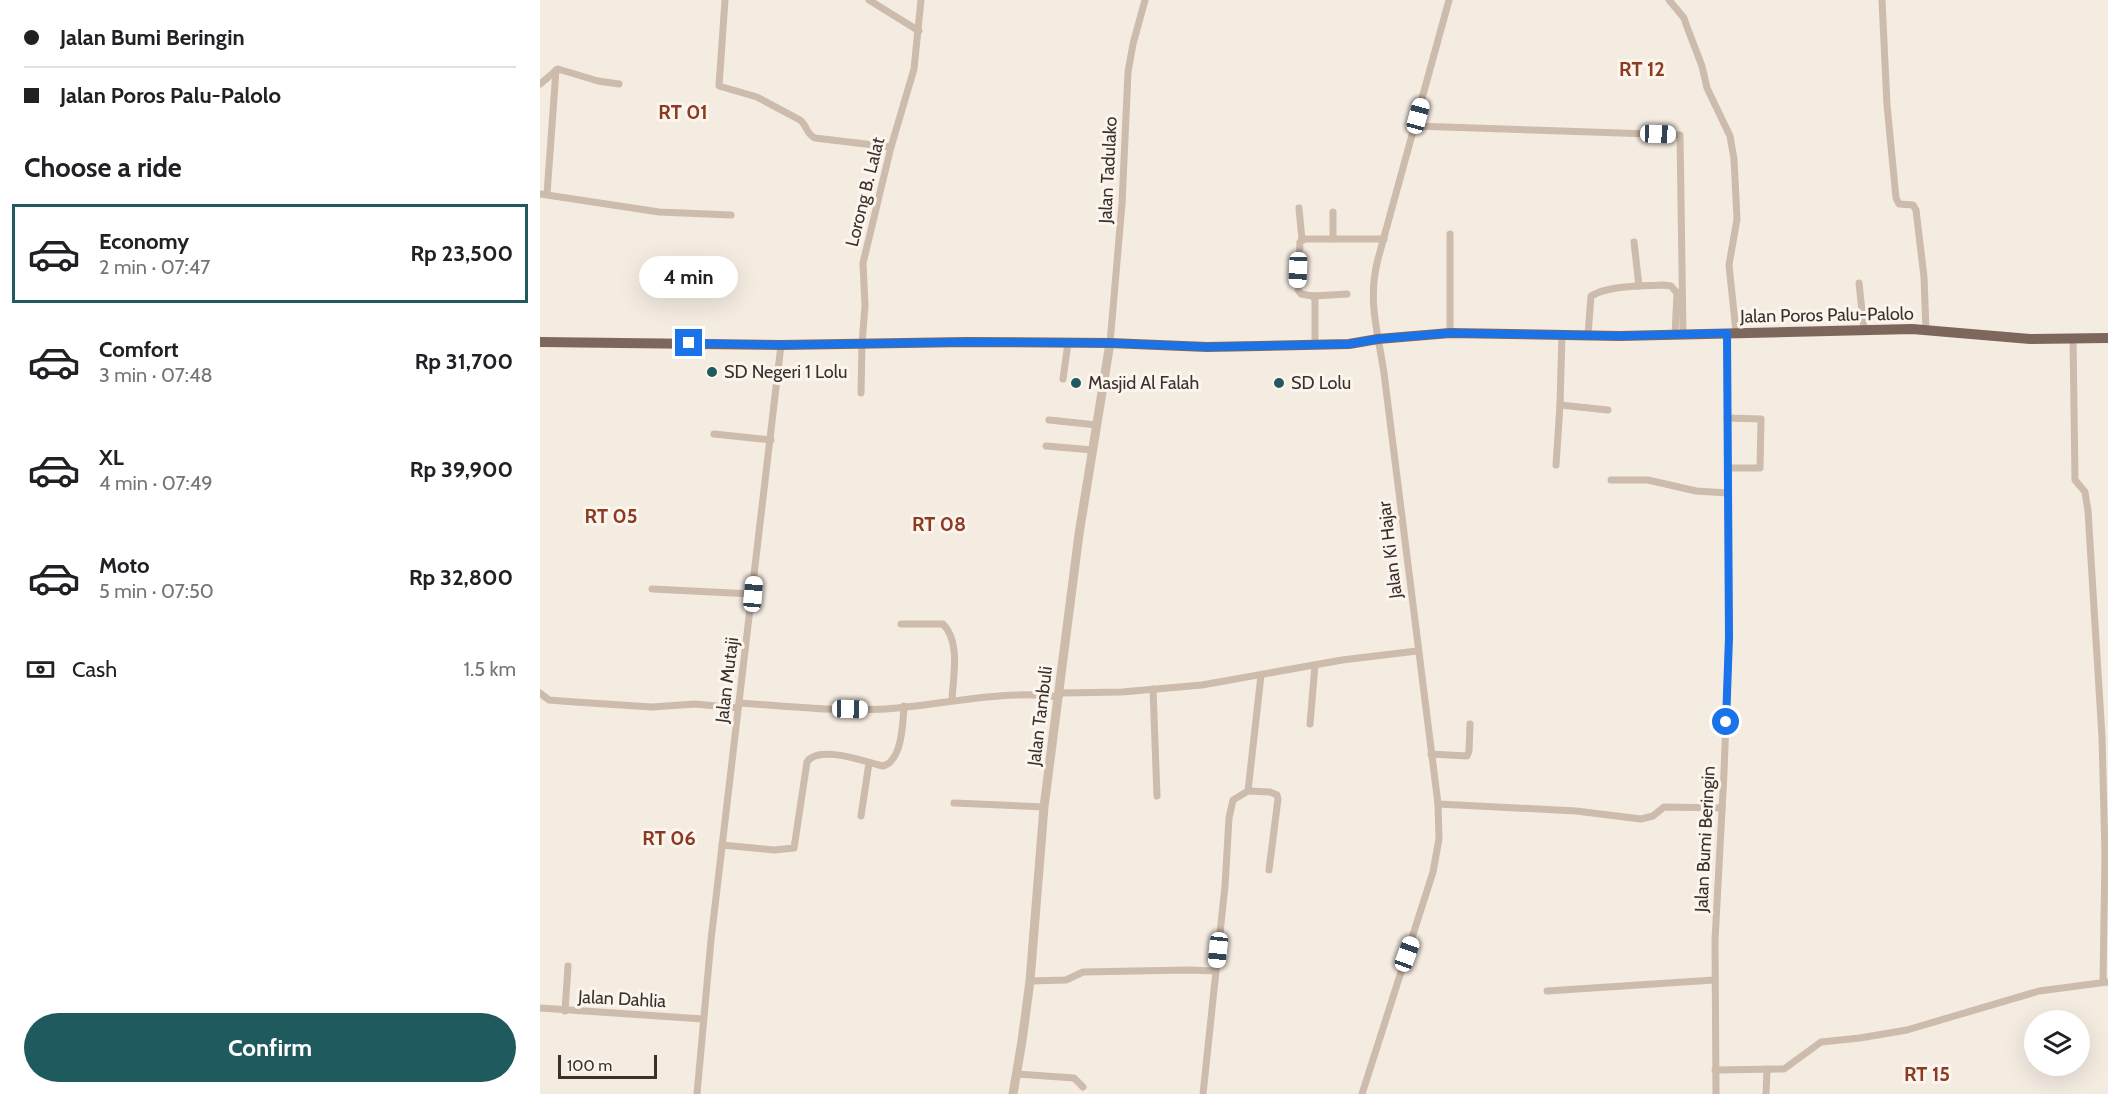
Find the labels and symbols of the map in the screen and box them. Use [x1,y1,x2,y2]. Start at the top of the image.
district label: RT 12 [1619,57,1665,81]
car [1405,96,1431,136]
district label: RT 01 [658,100,708,124]
street label: Jalan Tadulako [1094,116,1122,225]
car [1640,124,1676,144]
street label: Lorong B. Lalat [841,135,889,249]
car [1288,252,1308,288]
callout: 4 min [640,256,738,298]
street label: Jalan Poros Palu-Palolo [1739,302,1914,328]
route end [675,329,702,356]
place label: SD Negeri 1 Lolu [724,361,847,383]
marker: SD Negeri 1 Lolu [705,365,719,379]
place label: Masjid Al Falah [1088,372,1199,394]
place label: SD Lolu [1291,372,1351,394]
marker: Masjid Al Falah [1069,376,1083,390]
marker: SD Lolu [1272,376,1286,390]
street label: Jalan Ki Hajar [1373,500,1407,601]
district label: RT 05 [585,504,637,528]
district label: RT 08 [912,512,966,536]
car [742,575,764,613]
street label: Jalan Mutaji [711,636,743,725]
street label: Jalan Tambuli [1023,665,1057,768]
car [832,700,868,718]
route start [1712,708,1739,735]
street label: Jalan Bumi Beringin [1690,765,1720,914]
district label: RT 06 [642,826,696,850]
car [1207,931,1229,969]
car [1392,934,1422,974]
street label: Jalan Dahlia [576,986,667,1012]
scale bar [558,1052,657,1080]
district label: RT 15 [1904,1062,1950,1086]

